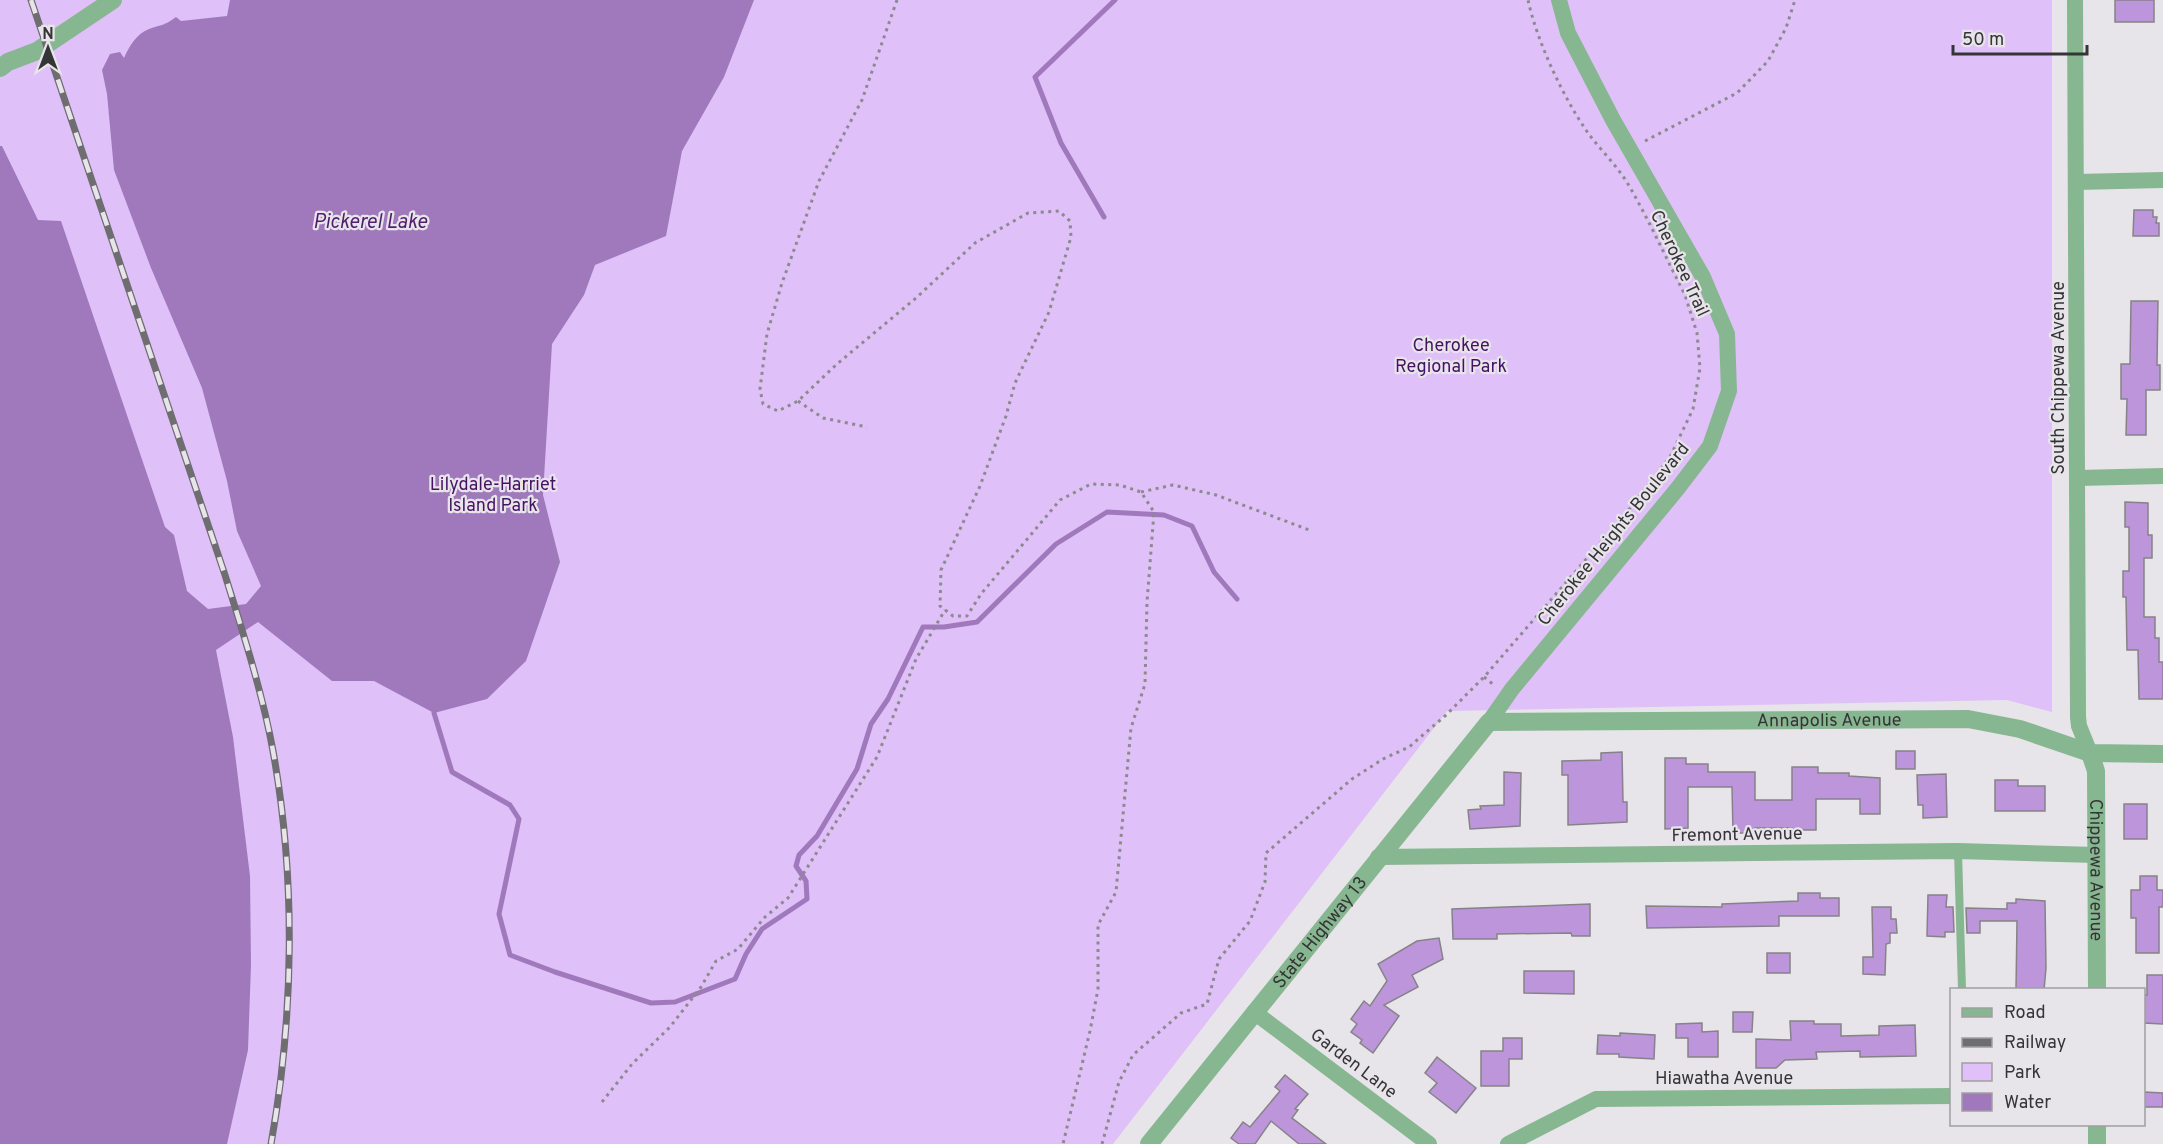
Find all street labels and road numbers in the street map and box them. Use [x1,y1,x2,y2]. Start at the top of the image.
street label: Cherokee Trail [1644,207,1713,321]
street label: South Chippewa Avenue [2048,281,2071,475]
street label: Cherokee Heights Boulevard [1533,439,1695,631]
street label: Annapolis Avenue [1757,709,1901,733]
street label: Chippewa Avenue [2083,799,2107,941]
street label: Fremont Avenue [1671,823,1803,848]
street label: State Highway 13 [1269,872,1373,994]
street label: Garden Lane [1305,1024,1401,1104]
street label: Hiawatha Avenue [1655,1068,1793,1091]

